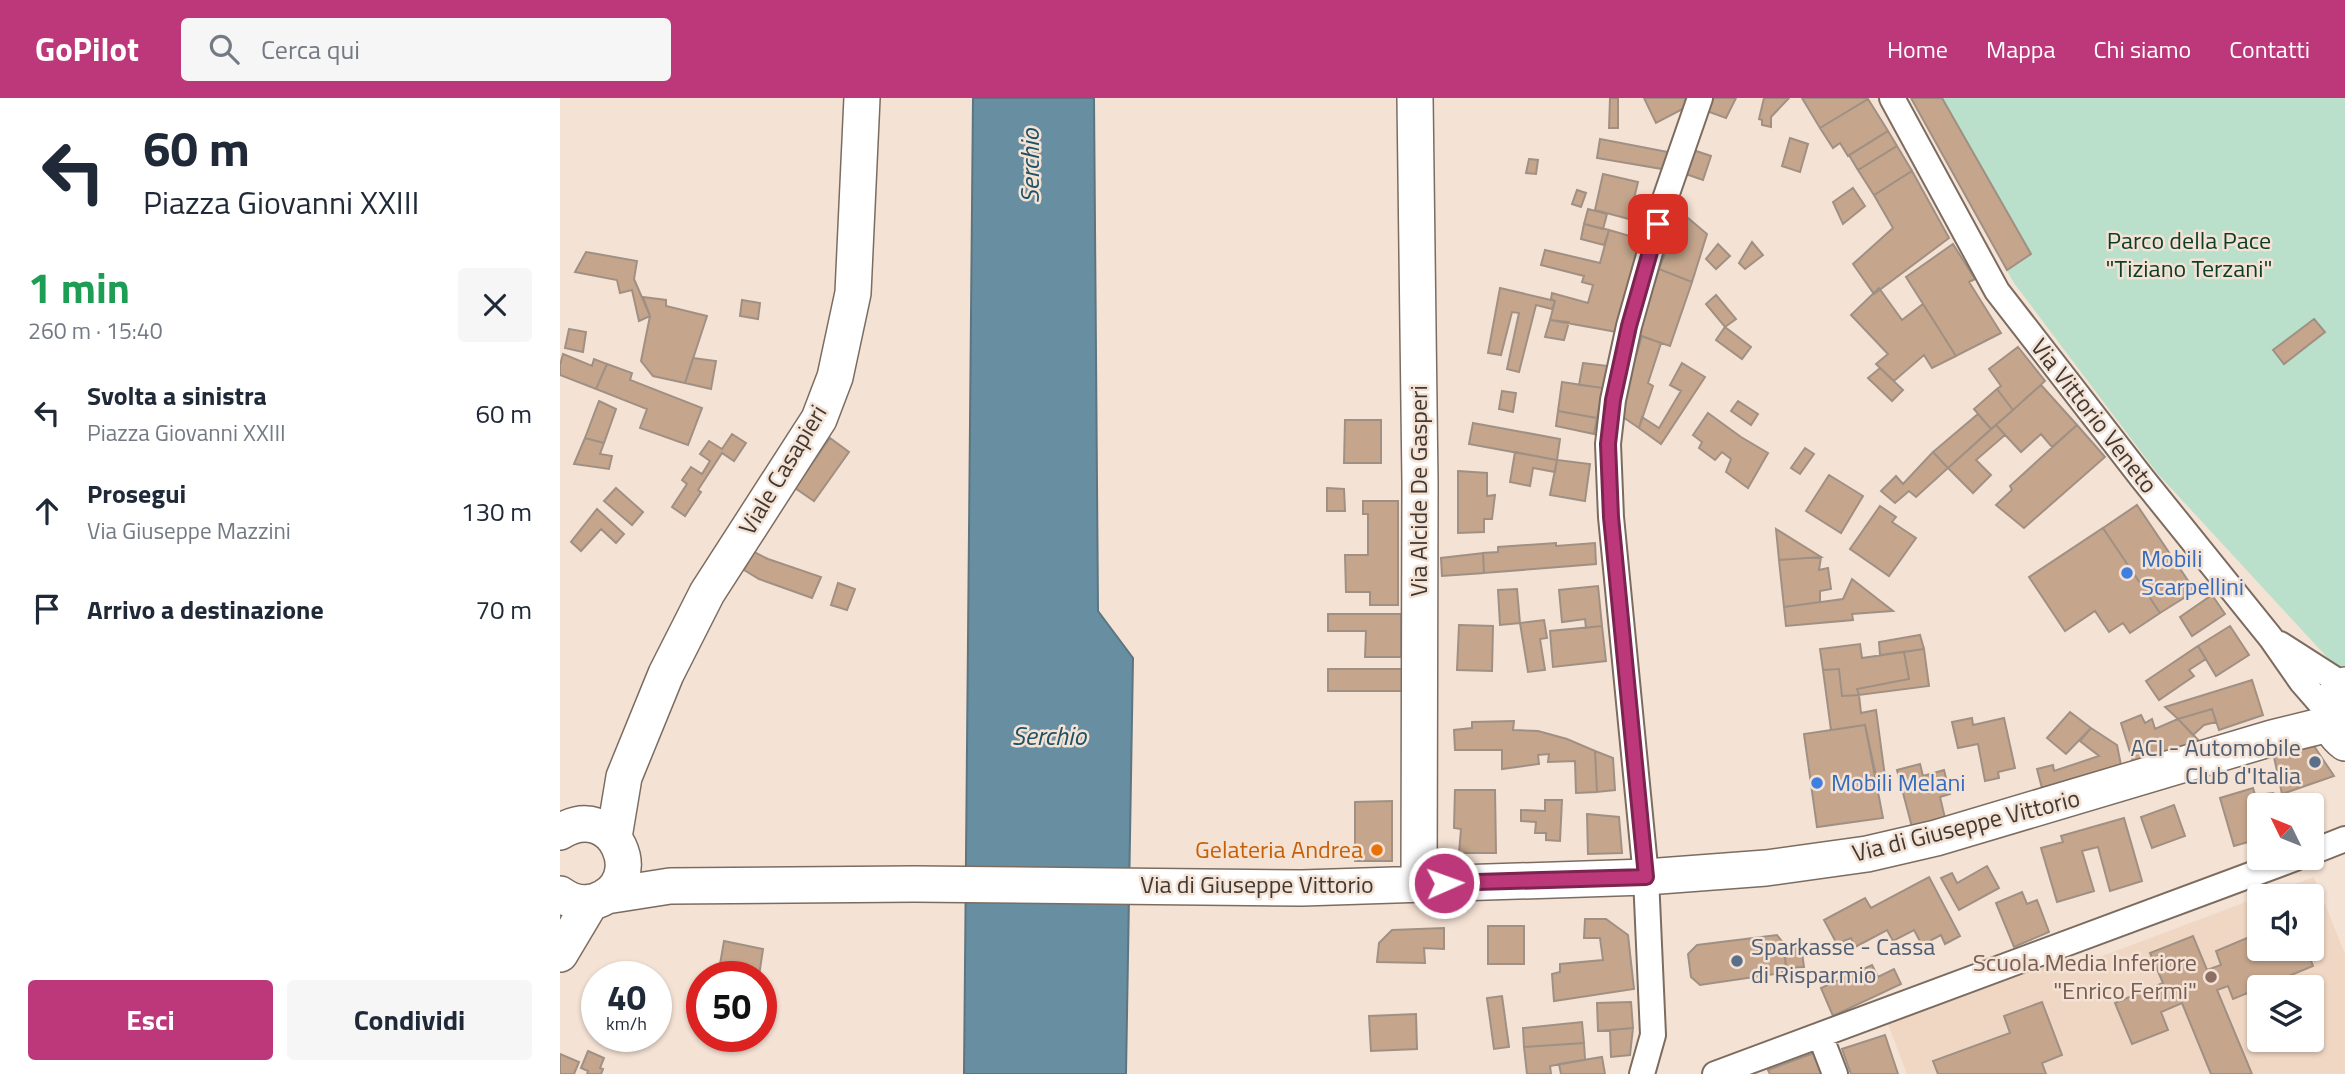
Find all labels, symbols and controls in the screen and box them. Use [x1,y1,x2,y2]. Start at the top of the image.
search box [181,18,671,81]
text: GoPilot [35,24,139,74]
icon: search [205,30,243,68]
text: Cerca qui [261,30,360,69]
text: Home [1887,31,1948,67]
text: Mappa [1986,31,2055,67]
text: Chi siamo [2093,31,2191,67]
text: Contatti [2229,31,2310,67]
text: 60 m [143,110,250,185]
icon: left [28,126,119,217]
water label: Serchio [1010,128,1049,203]
text: Piazza Giovanni XXIII [143,178,419,226]
pin [1628,194,1688,254]
icon: arrive [1639,205,1677,243]
park label: Parco della Pace "Tiziano Terzani" [2106,222,2272,286]
text: 1 min [28,255,130,319]
button: close [458,268,532,342]
text: 260 m · 15:40 [28,313,163,348]
street label: Via Vittorio Veneto [2023,330,2167,501]
text: Svolta a sinistra [87,376,267,415]
street label: Via Alcide De Gasperi [1400,385,1436,597]
icon: left [28,394,66,432]
text: 60 m [475,394,532,433]
street label: Viale Casapieri [729,398,835,541]
text: Piazza Giovanni XXIII [87,415,286,450]
text: Prosegui [87,474,186,513]
icon: ahead [28,492,66,530]
text: 130 m [461,492,532,531]
text: Via Giuseppe Mazzini [87,513,291,548]
place label: Mobili Scarpellini [2141,540,2244,604]
marker: Mobili Scarpellini [2119,565,2135,581]
icon: arrive [28,590,66,628]
text: Arrivo a destinazione [87,590,324,629]
text: 70 m [475,590,532,629]
water label: Serchio [1012,716,1087,755]
place label: ACI - Automobile Club d'Italia [2131,729,2301,793]
marker: ACI - Automobile Club d'Italia [2307,754,2323,770]
place label: Mobili Melani [1831,764,1966,800]
marker: Mobili Melani [1809,775,1825,791]
street label: Via di Giuseppe Vittorio [1848,779,2083,871]
north arrow [2247,793,2324,870]
map controls [2247,793,2324,1052]
place label: Gelateria Andrea [1195,831,1363,867]
marker: Gelateria Andrea [1369,842,1385,858]
position arrow [1407,846,1481,920]
street label: Via di Giuseppe Vittorio [1140,866,1374,902]
button: sound [2247,884,2324,961]
place label: Sparkasse - Cassa di Risparmio [1751,928,1935,992]
place label: Scuola Media Inferiore "Enrico Fermi" [1973,944,2197,1008]
marker: Sparkasse - Cassa di Risparmio [1729,953,1745,969]
speed limit sign: 50 [686,961,777,1052]
marker: Scuola Media Inferiore "Enrico Fermi" [2203,969,2219,985]
text: 40 [607,970,646,1024]
button: layers [2247,975,2324,1052]
button: Esci [28,980,273,1060]
button: Condividi [287,980,532,1060]
text: km/h [606,1010,647,1037]

